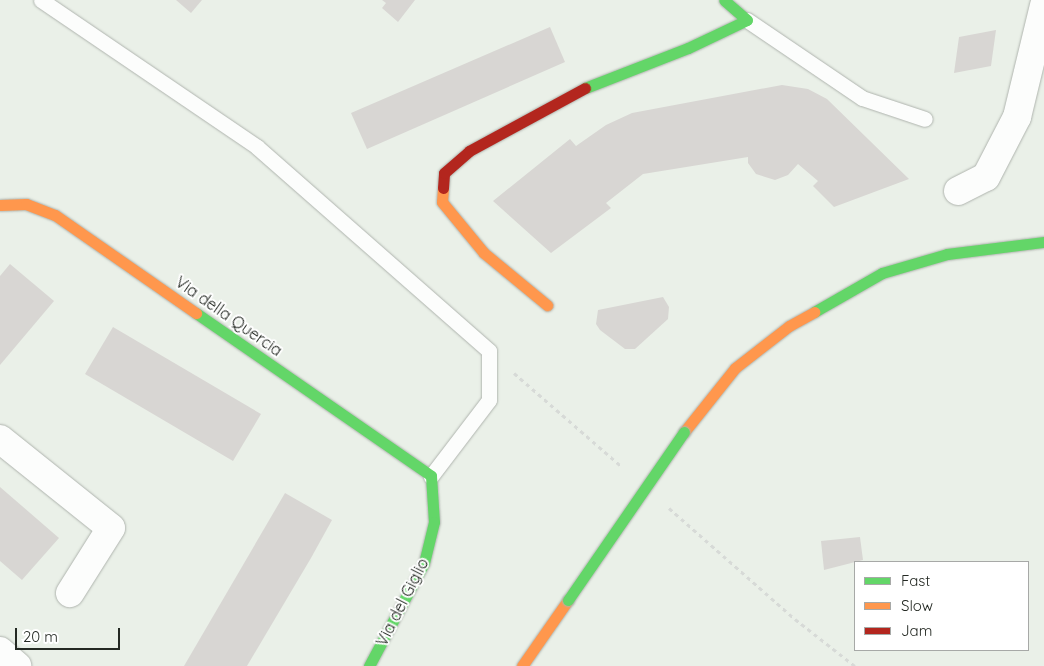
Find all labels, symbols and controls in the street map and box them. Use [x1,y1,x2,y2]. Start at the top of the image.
street label: Via della Quercia [172,272,286,360]
street label: Via del Giglio [372,555,432,649]
legend [854,561,1029,651]
text: Fast [901,571,930,590]
text: Slow [901,596,933,615]
scale bar [18,618,122,650]
text: Jam [901,621,932,640]
text: 20 m [23,627,58,646]

